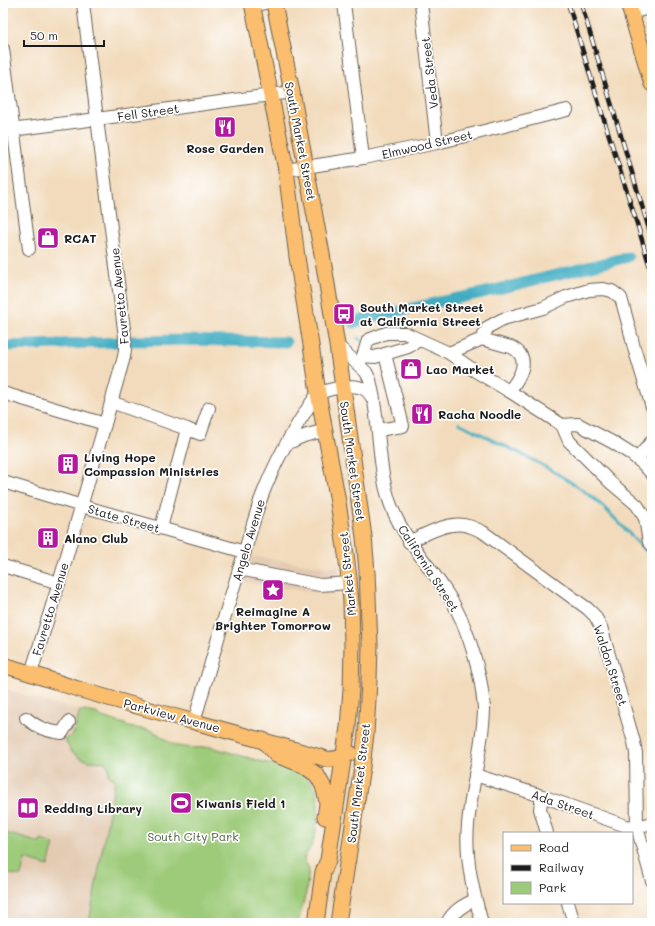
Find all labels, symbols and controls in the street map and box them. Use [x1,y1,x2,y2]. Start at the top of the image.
scale bar [24,22,104,48]
text: 50 m [30,27,58,43]
street label: Veda Street [417,36,441,110]
street label: South Market Street [282,80,320,202]
street label: Fell Street [116,100,180,124]
restaurant icon: Rose Garden [212,114,238,140]
street label: Elmwood Street [380,126,474,162]
place label: Rose Garden [186,140,264,156]
shop icon: RCAT [35,225,61,251]
place label: RCAT [64,230,97,246]
street label: Favretto Avenue [106,247,132,345]
place label: South Market Street at California Street [360,299,484,329]
bus stop icon: South Market Street at California Street [331,301,357,327]
shop icon: Lao Market [398,356,424,382]
place label: Lao Market [426,361,494,377]
street label: South Market Street [337,400,369,522]
restaurant icon: Racha Noodle [409,401,435,427]
place label: Racha Noodle [438,406,521,422]
place label: Living Hope Compassion Ministries [84,449,219,479]
building icon: Living Hope Compassion Ministries [55,451,81,477]
street label: Angelo Avenue [228,497,268,583]
street label: State Street [86,500,162,536]
street label: California Street [395,522,463,614]
building icon: Alano Club [35,525,61,551]
place label: Alano Club [64,530,128,546]
street label: Market Street [335,531,359,617]
street label: Favretto Avenue [28,560,72,658]
place icon: Reimagine A Brighter Tomorrow [260,577,286,603]
place label: Reimagine A Brighter Tomorrow [215,603,331,633]
street label: Waldon Street [590,622,632,708]
street label: Parkview Avenue [122,694,222,736]
street label: South Market Street [343,722,373,844]
street label: Ada Street [529,786,597,822]
sports icon: Kiwanis Field 1 [168,790,194,816]
library icon: Redding Library [15,795,41,821]
place label: Kiwanis Field 1 [196,795,285,811]
place label: Redding Library [44,800,143,816]
park label: South City Park [147,828,239,844]
legend [503,832,633,904]
text: Road [539,839,569,855]
text: Railway [539,859,584,875]
text: Park [539,879,566,895]

